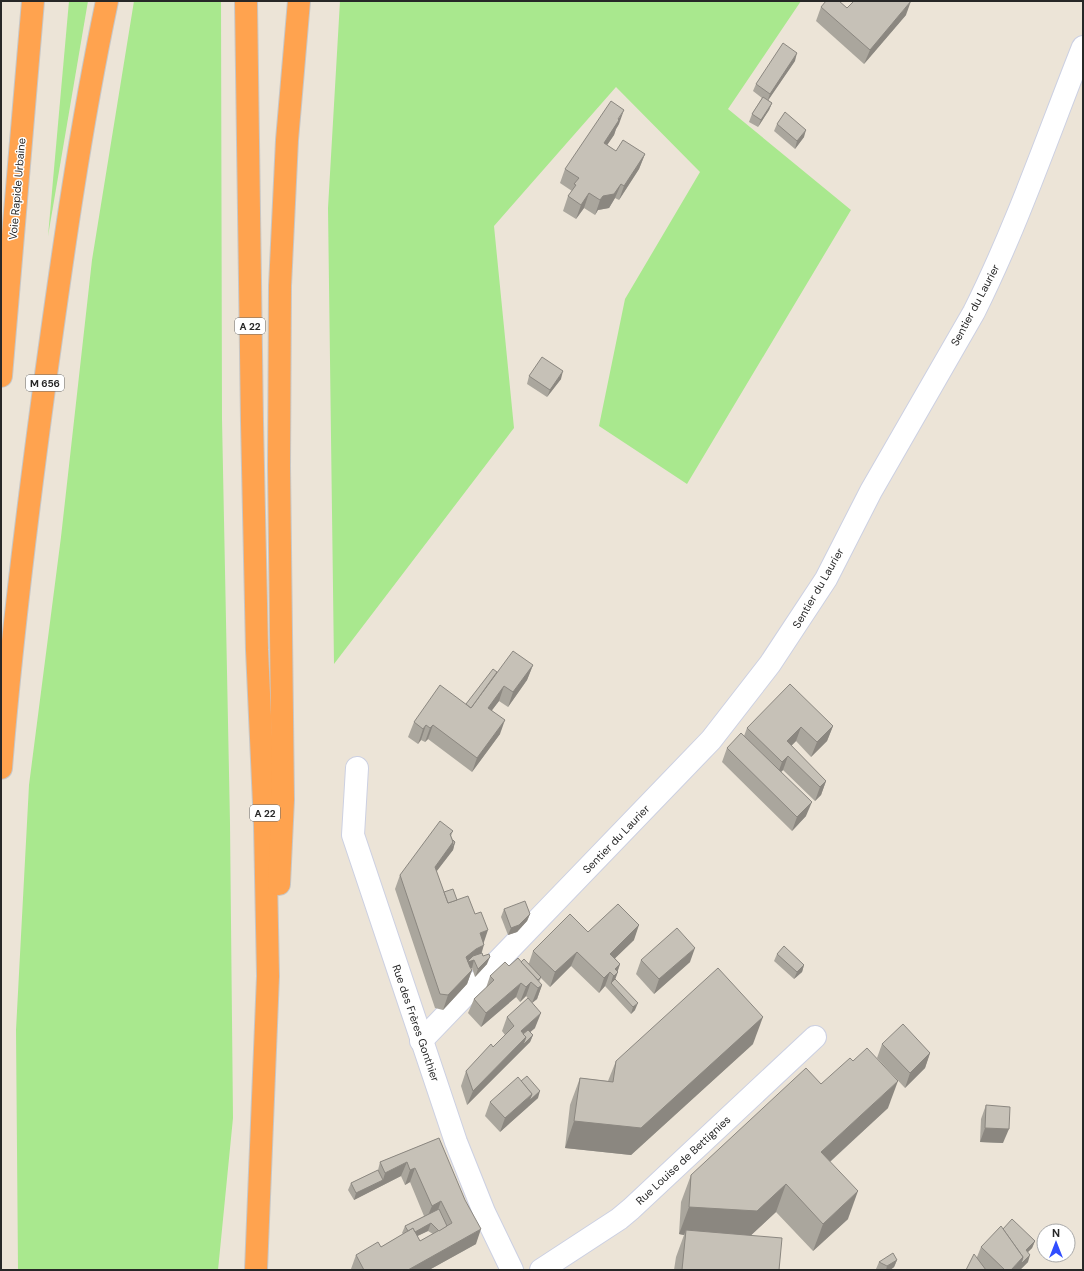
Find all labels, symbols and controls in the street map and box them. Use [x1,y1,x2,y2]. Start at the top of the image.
street label: Voie Rapide Urbaine [6,137,28,241]
street label: Sentier du Laurier [948,262,1002,348]
road number: A 22 [235,318,265,334]
road number: M 656 [26,375,64,391]
street label: Sentier du Laurier [789,545,847,631]
street label: Sentier du Laurier [580,802,652,876]
road number: A 22 [250,805,280,821]
street label: Rue des Frères Gonthier [389,963,443,1083]
street label: Rue Louise de Bettignies [633,1112,733,1208]
north arrow [1036,1223,1076,1263]
text: N [1052,1226,1060,1240]

